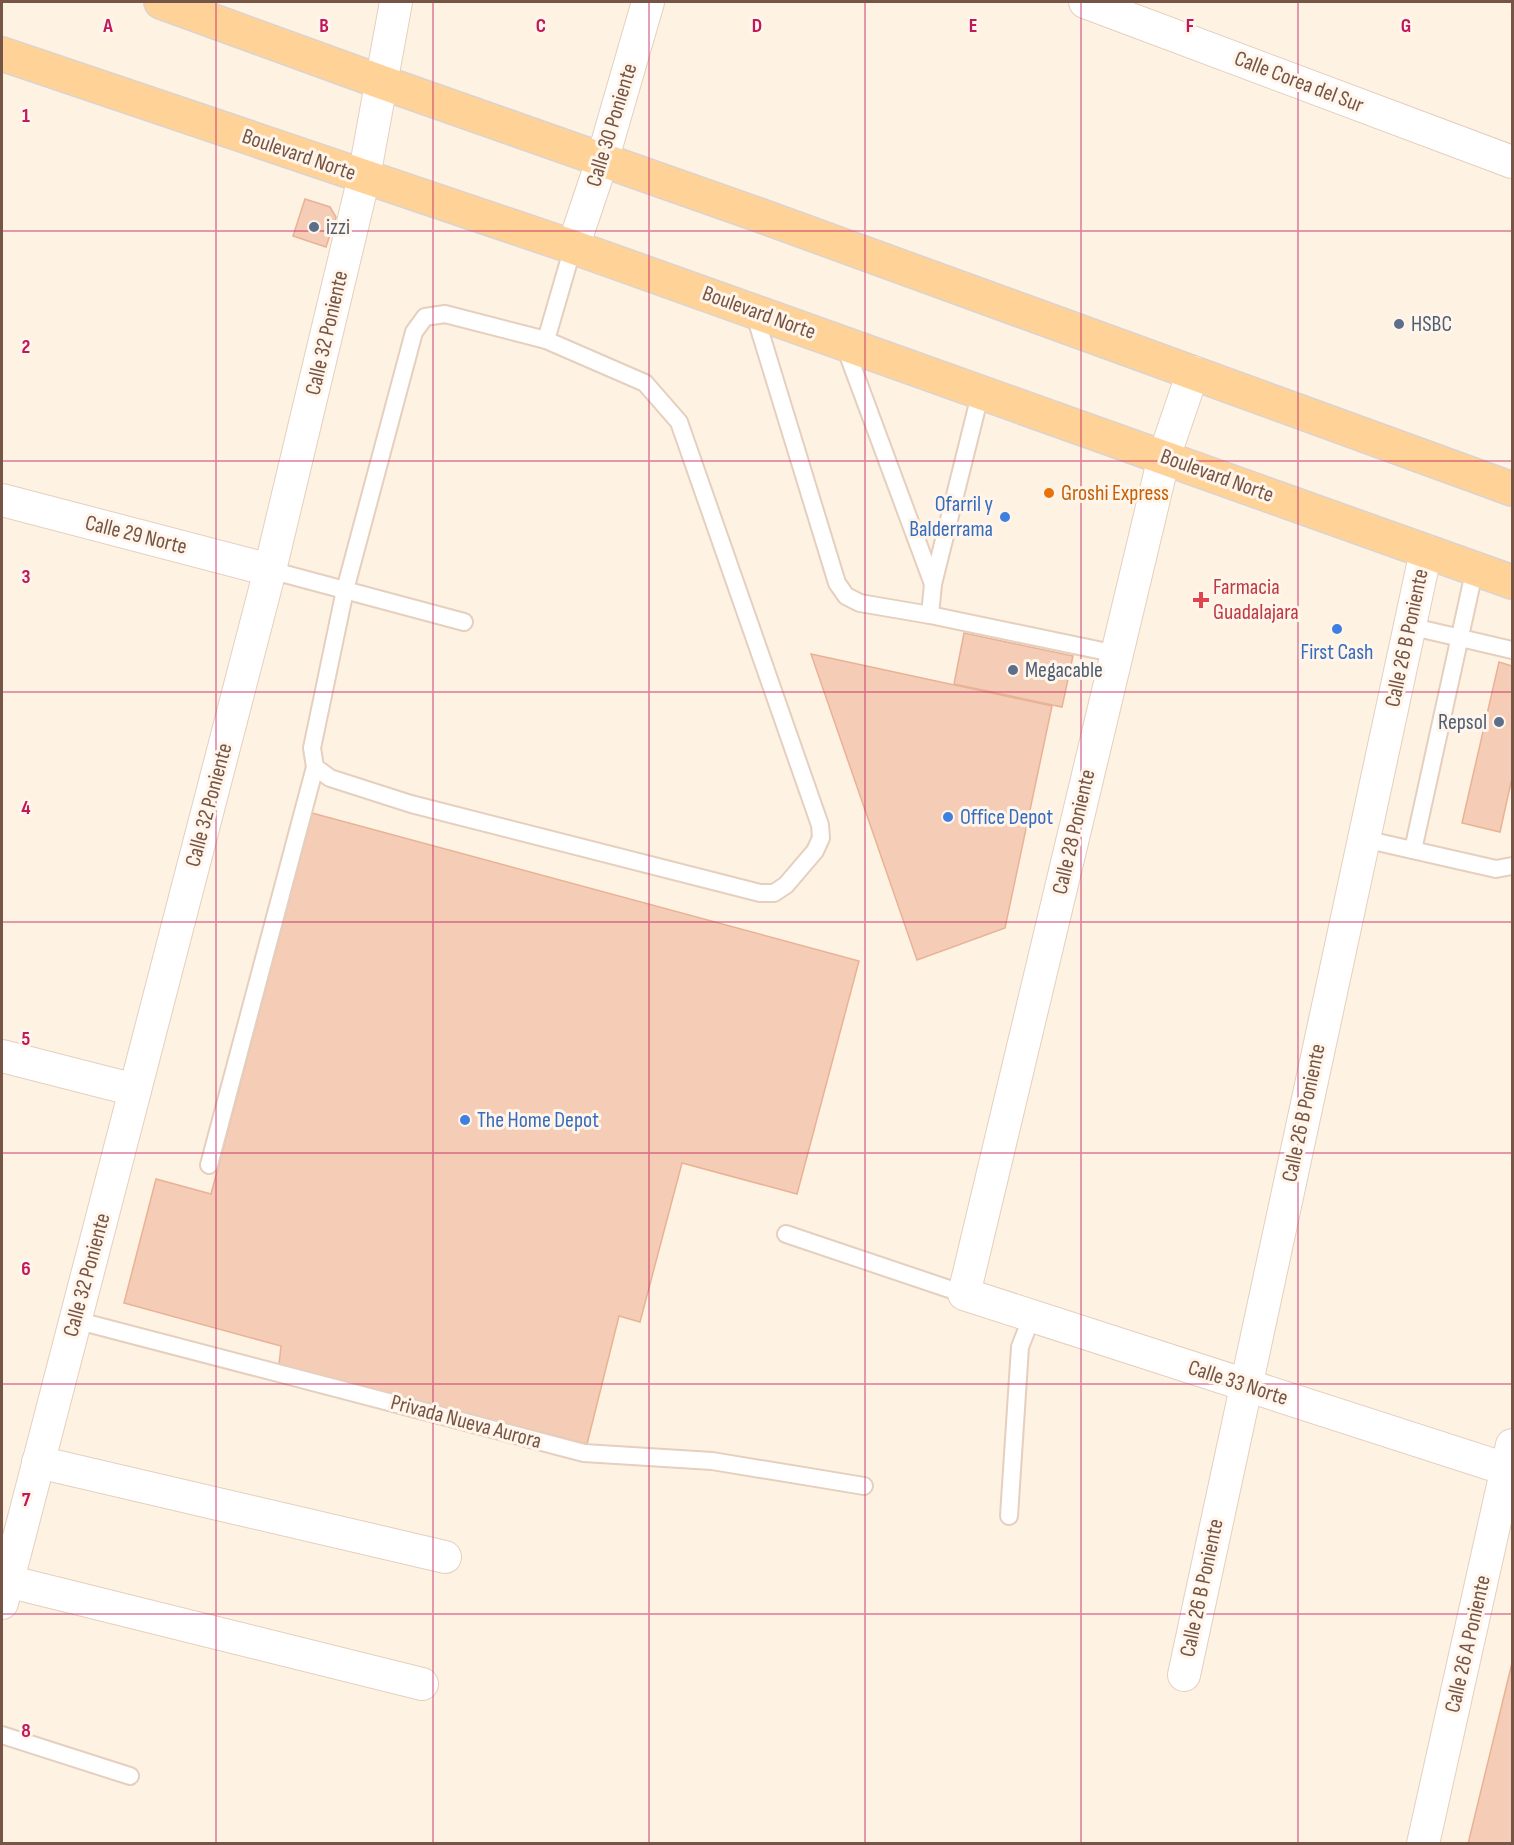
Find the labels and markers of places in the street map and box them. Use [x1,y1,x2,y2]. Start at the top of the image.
place label: izzi [326,214,350,241]
marker: izzi [307,220,321,234]
place label: HSBC [1411,311,1452,338]
marker: HSBC [1392,317,1406,331]
place label: Groshi Express [1061,480,1169,507]
marker: Groshi Express [1042,486,1056,500]
place label: Ofarril y Balderrama [909,491,994,543]
marker: Ofarril y Balderrama [998,510,1012,524]
place label: Farmacia Guadalajara [1213,574,1299,626]
marker: Farmacia Guadalajara [1194,593,1208,607]
marker: First Cash [1330,622,1344,636]
place label: First Cash [1301,639,1373,666]
place label: Megacable [1025,657,1103,684]
marker: Megacable [1006,663,1020,677]
place label: Repsol [1438,709,1487,736]
marker: Repsol [1492,715,1506,729]
place label: Office Depot [960,804,1054,831]
marker: Office Depot [941,810,955,824]
place label: The Home Depot [477,1107,599,1134]
marker: The Home Depot [458,1113,472,1127]

